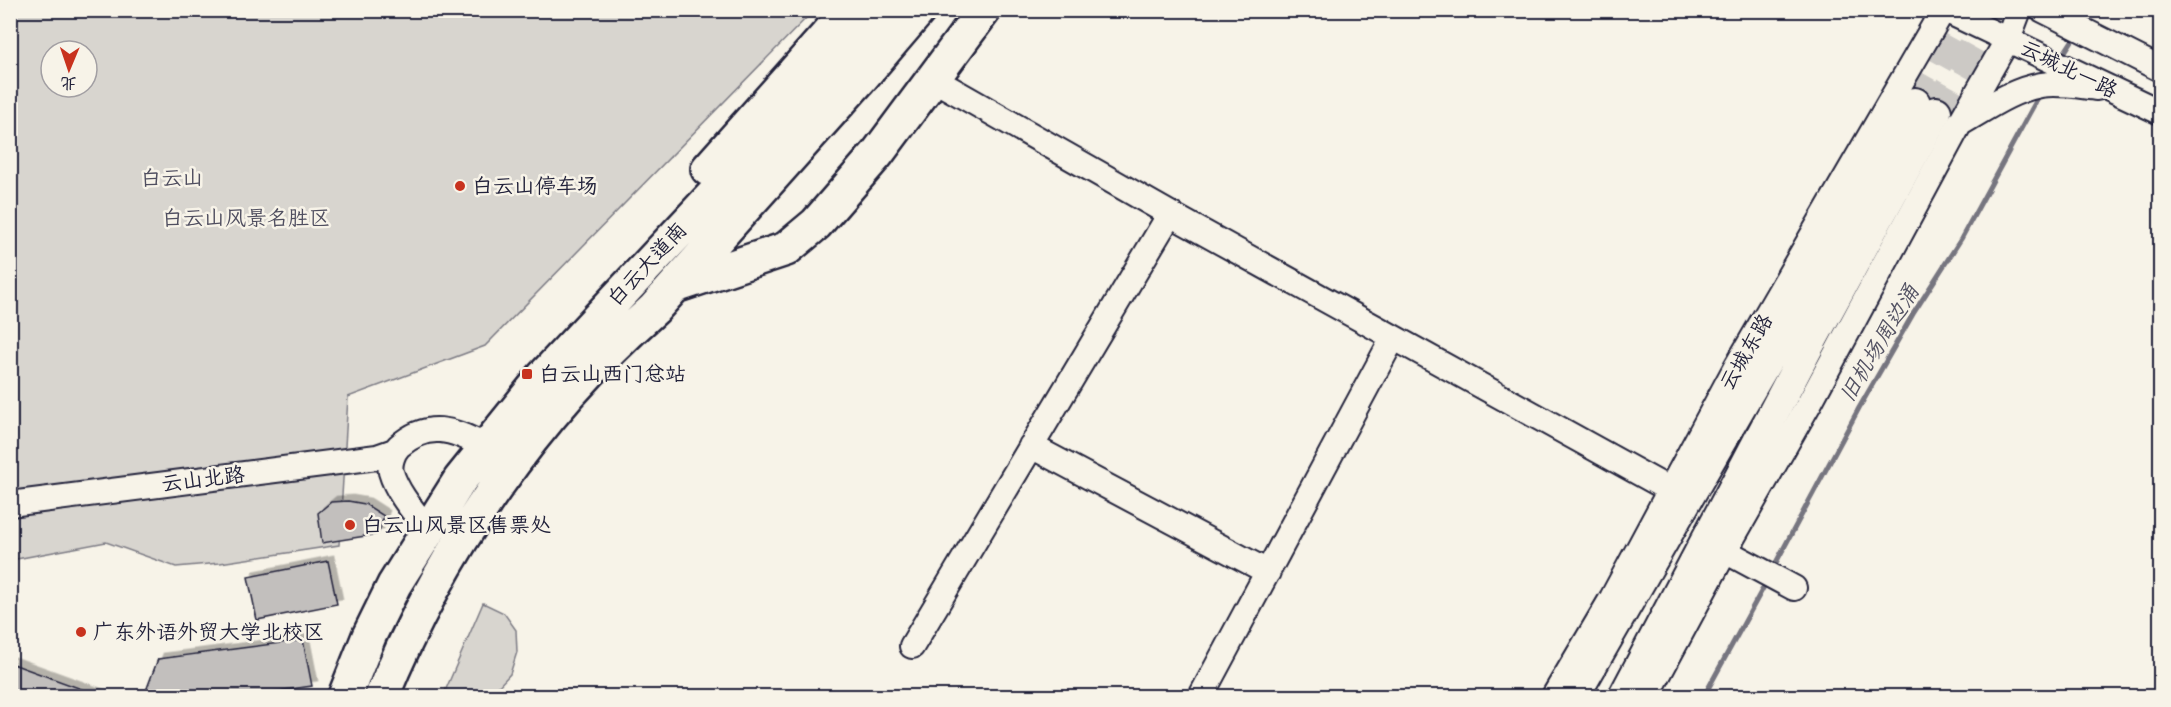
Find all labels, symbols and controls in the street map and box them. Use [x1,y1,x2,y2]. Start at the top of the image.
street label: 云城北一路 [2016,33,2122,105]
north arrow [39,39,99,99]
text: 北 [60,73,77,94]
park label: 白云山 [141,164,204,192]
place label: 白云山停车场 [472,172,598,200]
marker: 白云山停车场 [453,179,467,193]
park label: 白云山风景名胜区 [162,204,330,232]
street label: 白云大道南 [601,216,693,312]
water label: 旧机场周边涌 [1833,278,1926,407]
street label: 云城东路 [1713,309,1779,395]
place label: 白云山西门总站 [539,360,686,388]
marker: 白云山西门总站 [520,367,534,381]
street label: 云山北路 [160,460,246,498]
place label: 白云山风景区售票处 [362,511,551,539]
marker: 白云山风景区售票处 [343,518,357,532]
place label: 广东外语外贸大学北校区 [93,618,324,646]
marker: 广东外语外贸大学北校区 [74,625,88,639]

